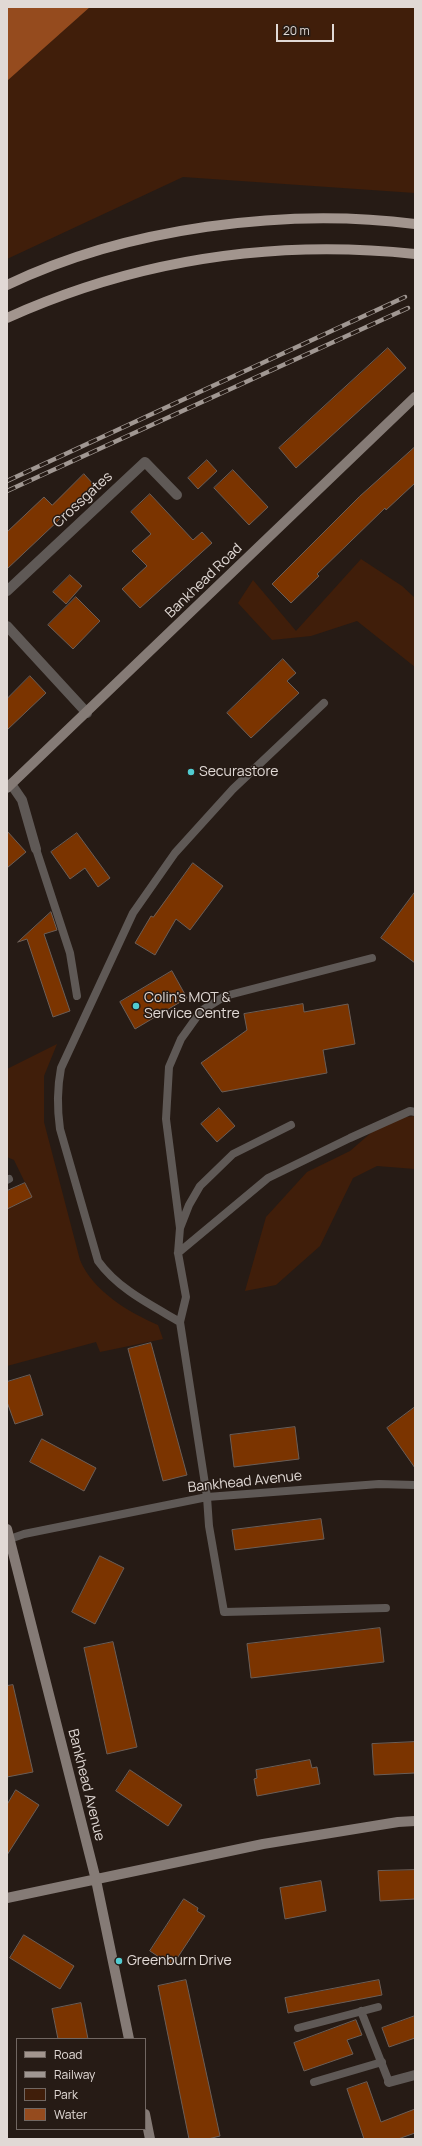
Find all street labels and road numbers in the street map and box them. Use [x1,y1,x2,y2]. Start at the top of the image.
street label: Crossgates [50,468,116,532]
street label: Bankhead Road [162,540,246,622]
street label: Bankhead Avenue [187,1468,303,1496]
street label: Bankhead Avenue [64,1727,108,1843]

